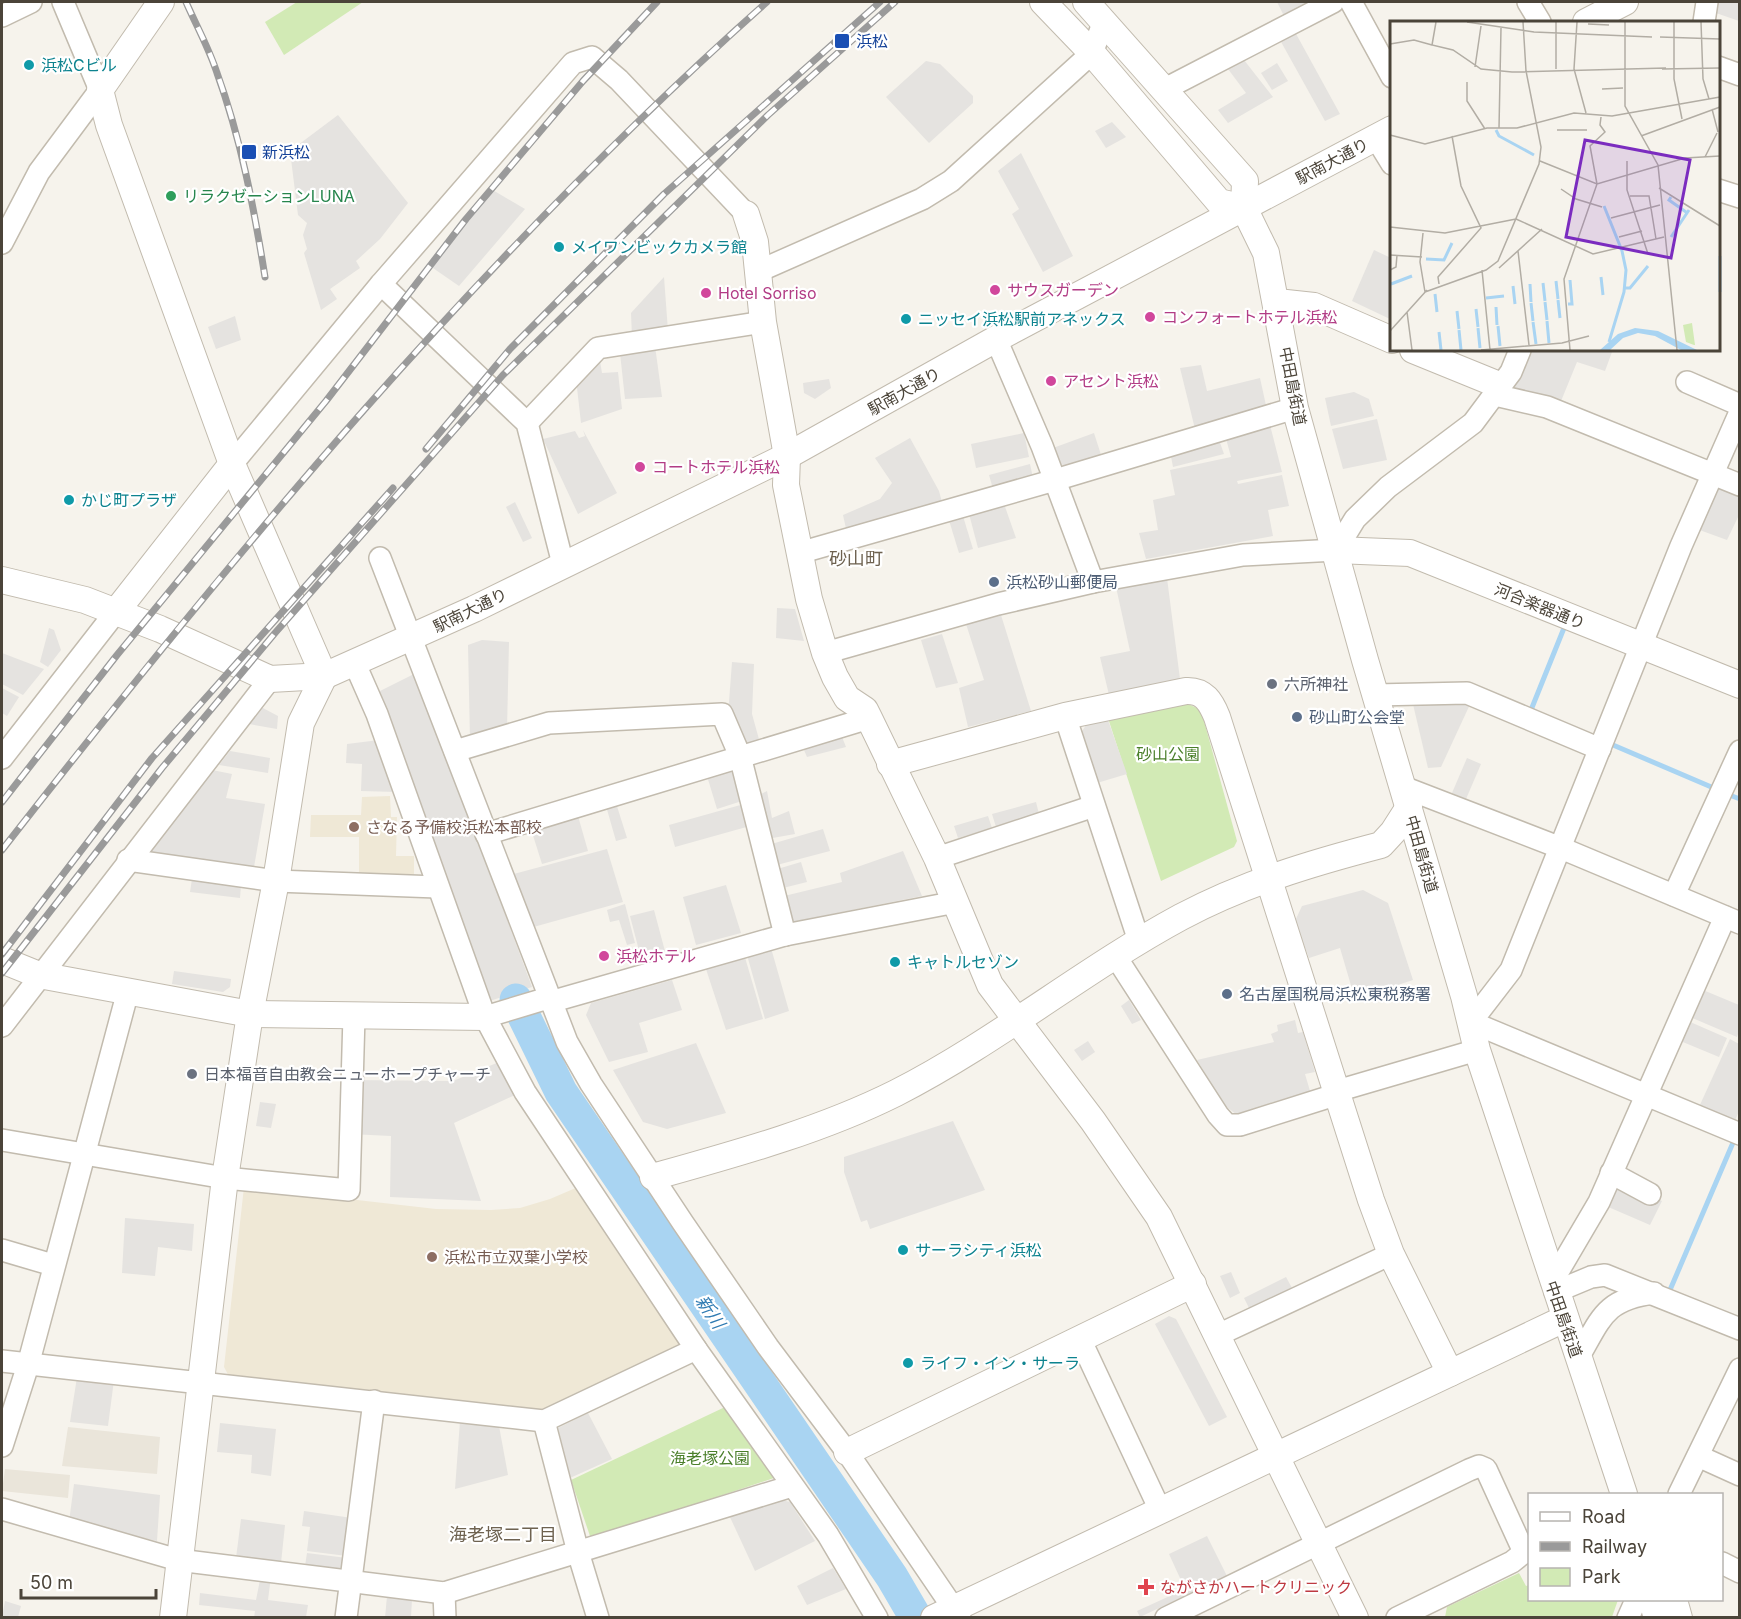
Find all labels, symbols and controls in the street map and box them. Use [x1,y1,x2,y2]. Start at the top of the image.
inset map [1390,21,1720,351]
place label: 浜松 [856,31,888,51]
marker: 浜松 [833,32,851,50]
place label: 浜松Cビル [41,55,117,75]
marker: 浜松Cビル [22,58,36,72]
street label: 駅南大通り [1292,133,1372,189]
place label: 新浜松 [262,142,310,162]
marker: 新浜松 [240,143,258,161]
place label: リラクゼーションLUNA [183,186,355,206]
marker: リラクゼーションLUNA [164,189,178,203]
place label: メイワンビックカメラ館 [571,237,747,257]
marker: メイワンビックカメラ館 [552,240,566,254]
place label: サウスガーデン [1007,280,1119,300]
place label: Hotel Sorriso [718,283,817,303]
marker: サウスガーデン [988,283,1002,297]
marker: Hotel Sorriso [699,286,713,300]
place label: コンフォートホテル浜松 [1162,307,1338,327]
place label: ニッセイ浜松駅前アネックス [918,309,1126,329]
marker: コンフォートホテル浜松 [1143,310,1157,324]
marker: ニッセイ浜松駅前アネックス [899,312,913,326]
street label: 中田島街道 [1276,345,1310,427]
street label: 駅南大通り [864,363,944,419]
place label: アセント浜松 [1063,371,1159,391]
marker: アセント浜松 [1044,374,1058,388]
place label: コートホテル浜松 [652,457,780,477]
marker: コートホテル浜松 [633,460,647,474]
place label: かじ町プラザ [81,490,177,510]
marker: かじ町プラザ [62,493,76,507]
district label: 砂山町 [829,548,883,569]
place label: 浜松砂山郵便局 [1006,572,1118,592]
marker: 浜松砂山郵便局 [987,575,1001,589]
street label: 河合楽器通り [1492,579,1588,633]
street label: 駅南大通り [430,583,510,637]
place label: 六所神社 [1284,674,1348,694]
marker: 六所神社 [1265,677,1279,691]
place label: 砂山町公会堂 [1309,707,1405,727]
marker: 砂山町公会堂 [1290,710,1304,724]
park label: 砂山公園 [1136,744,1200,764]
street label: 中田島街道 [1401,813,1443,895]
place label: さなる予備校浜松本部校 [366,817,542,837]
marker: さなる予備校浜松本部校 [347,820,361,834]
place label: 浜松ホテル [616,946,696,966]
marker: 浜松ホテル [597,949,611,963]
place label: キャトルセゾン [907,952,1019,972]
marker: キャトルセゾン [888,955,902,969]
place label: 名古屋国税局浜松東税務署 [1239,984,1431,1004]
marker: 名古屋国税局浜松東税務署 [1220,987,1234,1001]
place label: 日本福音自由教会ニューホープチャーチ [204,1064,491,1084]
marker: 日本福音自由教会ニューホープチャーチ [185,1067,199,1081]
place label: サーラシティ浜松 [915,1240,1042,1260]
marker: サーラシティ浜松 [896,1243,910,1257]
place label: 浜松市立双葉小学校 [444,1247,588,1267]
marker: 浜松市立双葉小学校 [425,1250,439,1264]
street label: 中田島街道 [1542,1278,1586,1360]
water label: 新川 [692,1291,730,1334]
place label: ライフ・イン・サーラ [920,1353,1080,1373]
marker: ライフ・イン・サーラ [901,1356,915,1370]
park label: 海老塚公園 [670,1448,750,1468]
legend [1528,1493,1723,1601]
text: Road [1582,1506,1625,1527]
district label: 海老塚二丁目 [449,1524,557,1545]
text: Railway [1582,1536,1647,1557]
scale bar [21,1562,156,1600]
text: Park [1582,1566,1621,1587]
text: 50 m [30,1572,73,1593]
place label: ながさかハートクリニック [1160,1577,1352,1597]
marker: ながさかハートクリニック [1137,1578,1155,1596]

